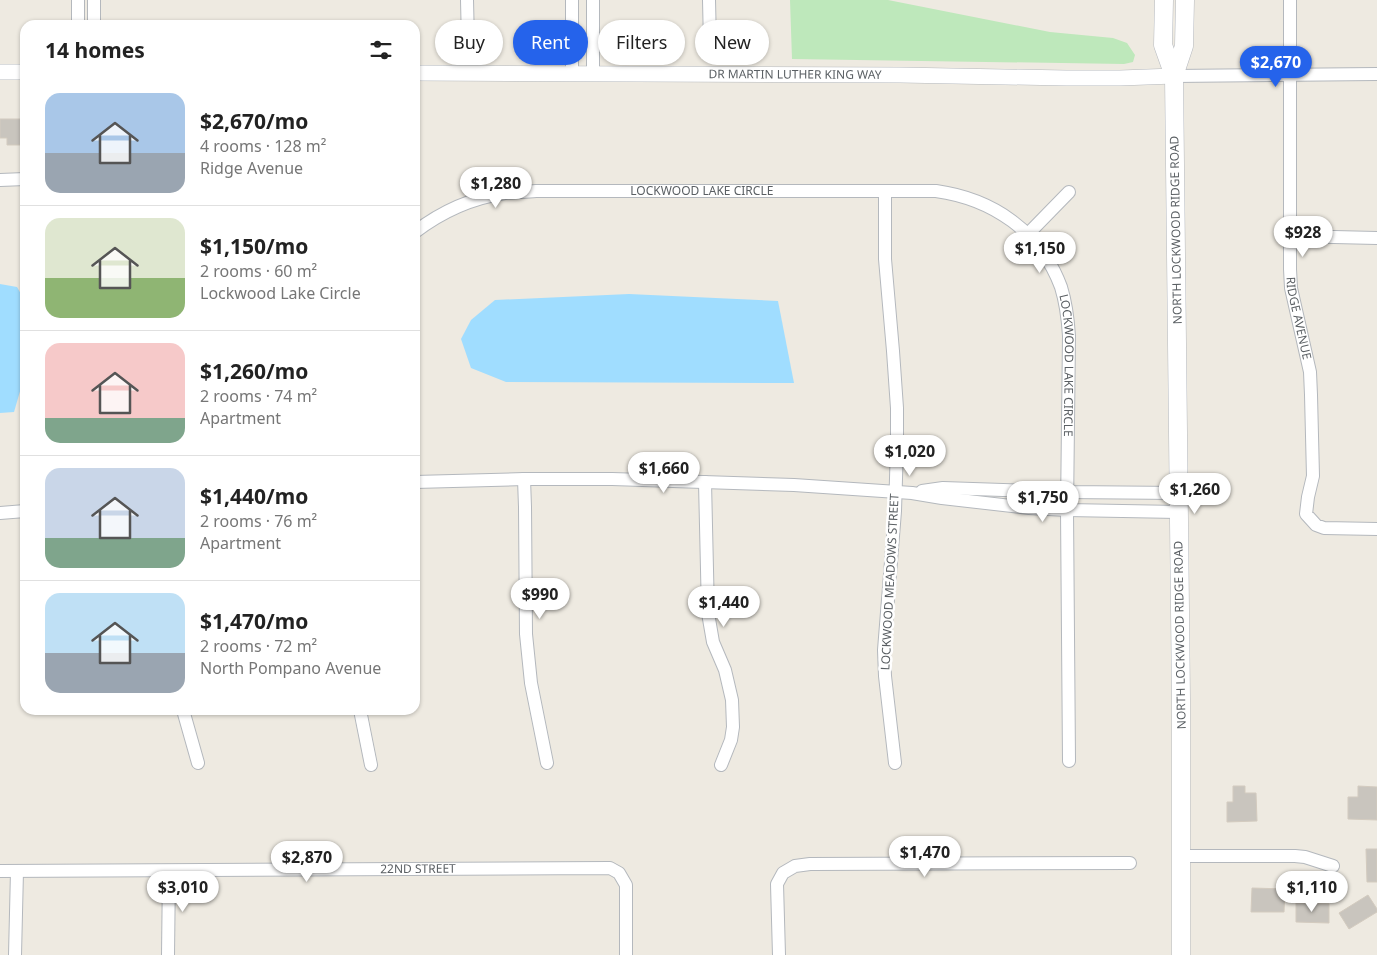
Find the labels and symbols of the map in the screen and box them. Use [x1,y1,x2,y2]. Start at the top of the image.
pin: $2,670 [1235,46,1317,88]
street label: DR MARTIN LUTHER KING WAY [708,65,882,83]
street label: NORTH LOCKWOOD RIDGE ROAD [1165,135,1186,324]
pin: $1,280 [455,166,537,209]
street label: LOCKWOOD LAKE CIRCLE [630,182,773,199]
pin: $928 [1273,216,1333,258]
pin: $1,150 [999,232,1081,274]
street label: RIDGE AVENUE [1282,276,1316,361]
street label: LOCKWOOD LAKE CIRCLE [1055,292,1078,437]
pin: $1,020 [869,434,951,477]
pin: $1,660 [623,452,705,494]
pin: $1,260 [1154,472,1236,515]
pin: $1,750 [1002,480,1084,523]
street label: LOCKWOOD MEADOWS STREET [876,493,903,671]
street label: NORTH LOCKWOOD RIDGE ROAD [1169,540,1190,729]
pin: $990 [510,578,570,620]
pin: $1,440 [683,586,765,628]
pin: $1,470 [884,836,966,878]
pin: $2,870 [266,840,348,883]
street label: 22ND STREET [380,860,456,877]
pin: $3,010 [142,870,224,913]
pin: $1,110 [1271,870,1353,913]

